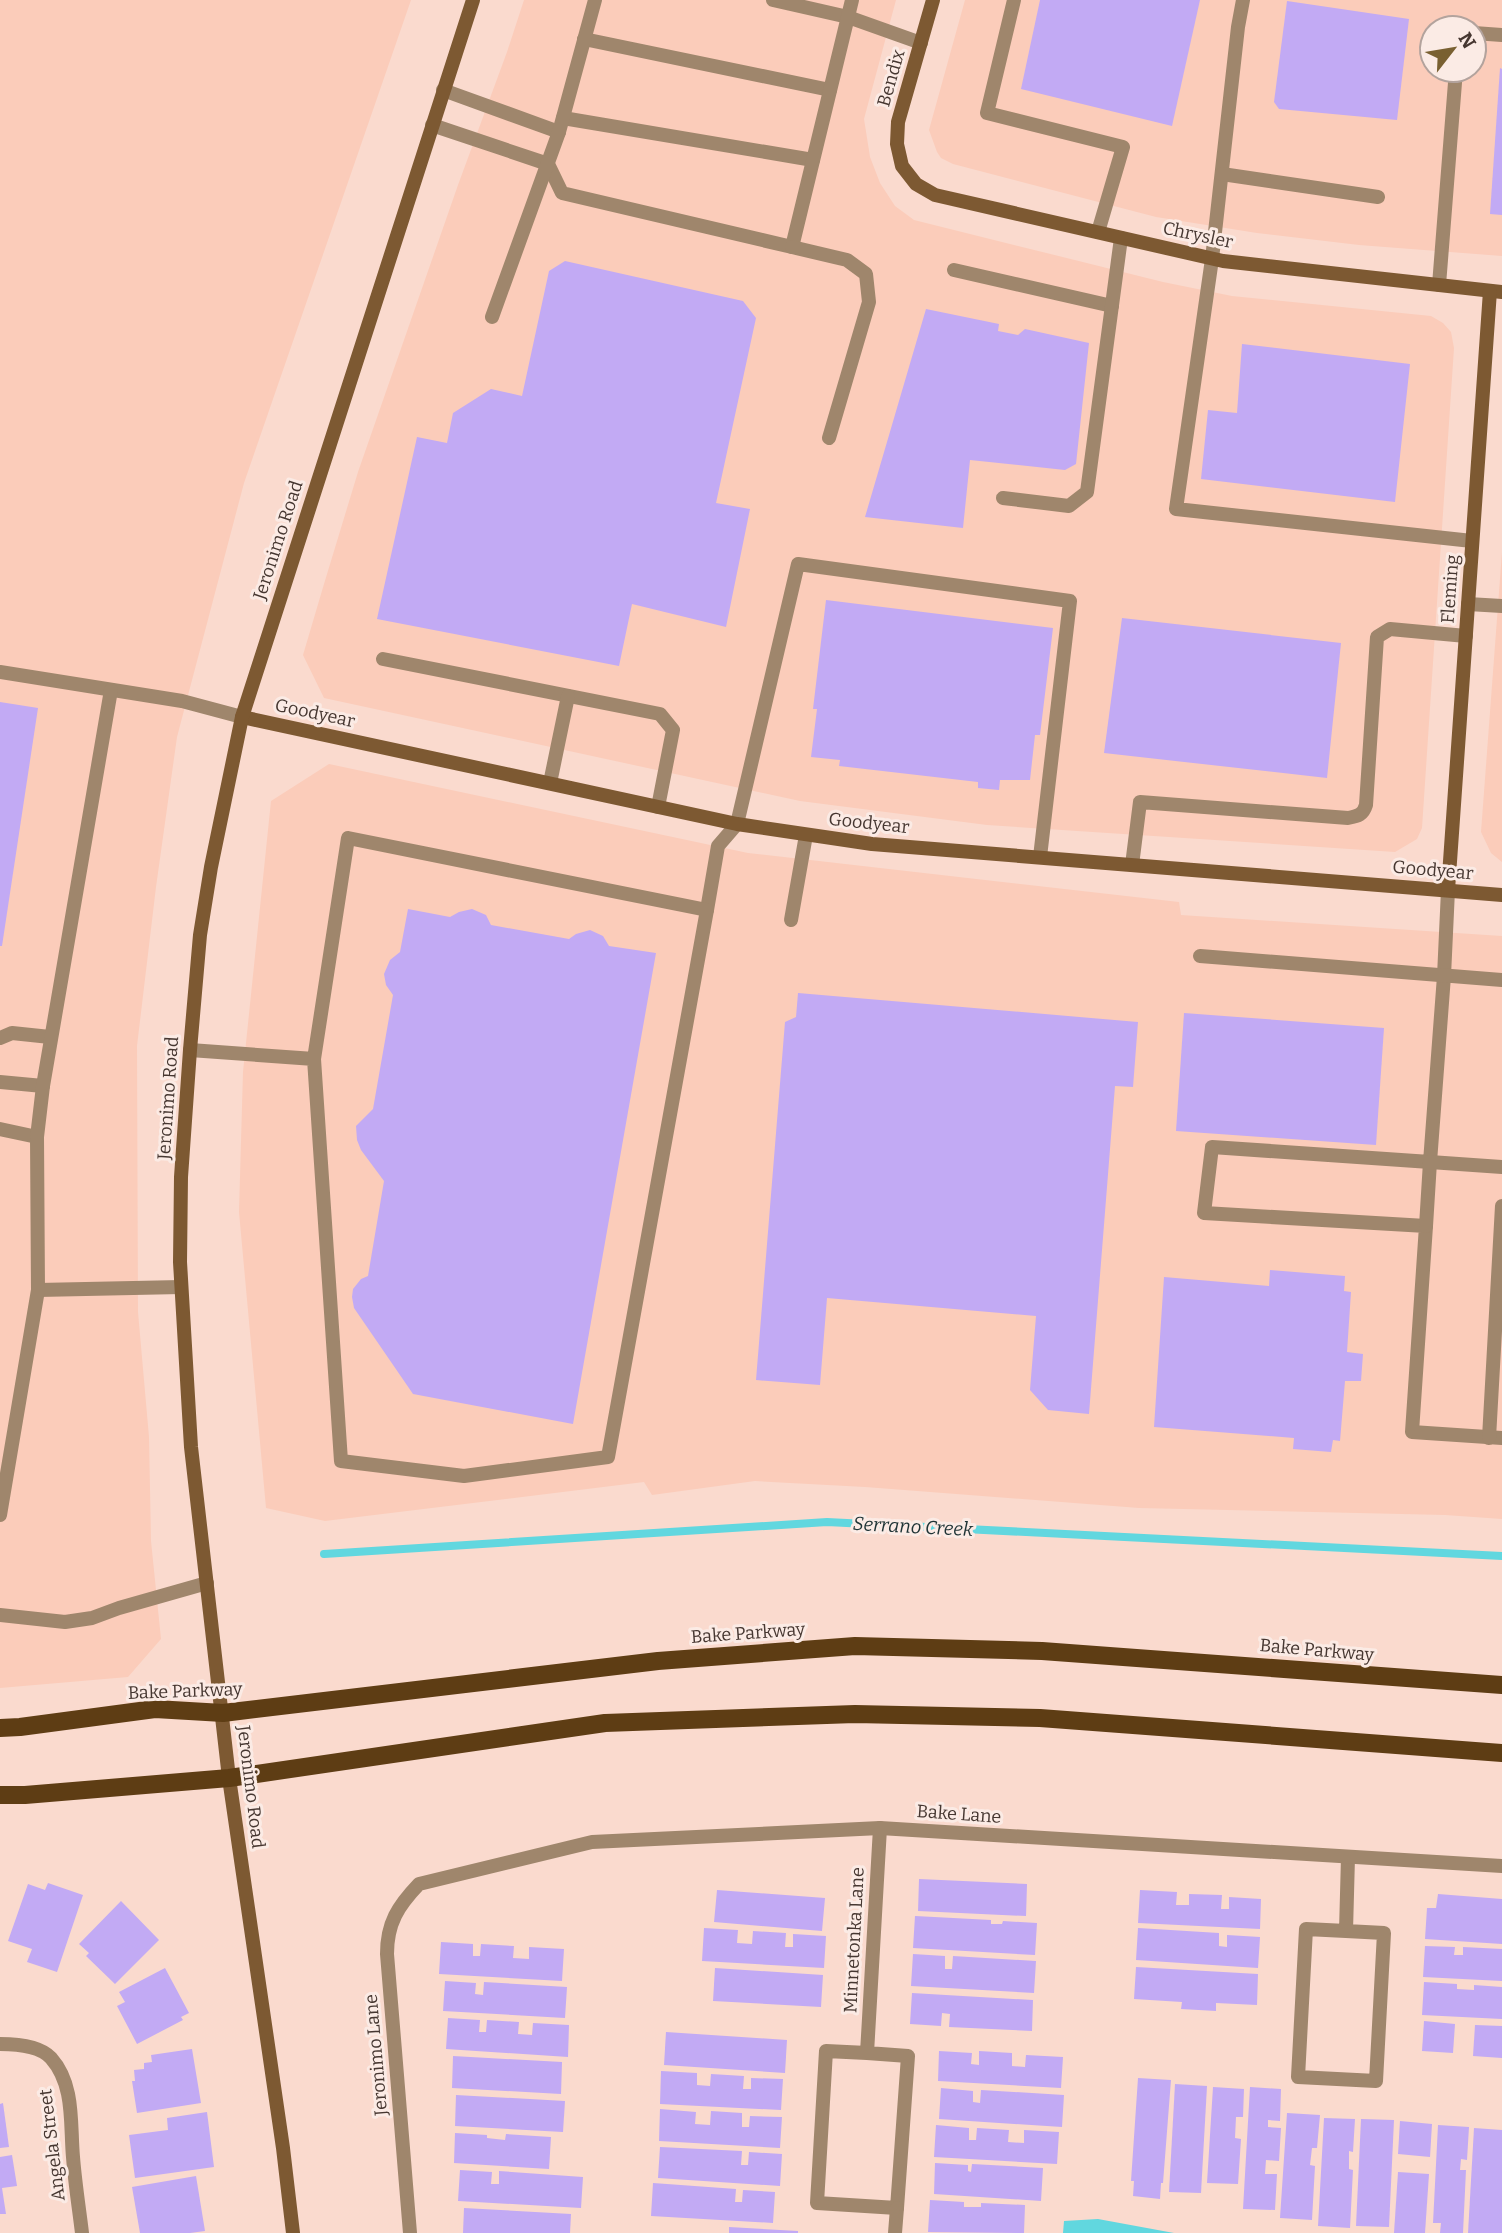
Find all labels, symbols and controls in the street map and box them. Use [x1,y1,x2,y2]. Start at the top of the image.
north arrow [1418,14,1488,84]
text: N [1454,28,1481,53]
street label: Bendix [872,47,910,109]
street label: Chrysler [1161,217,1235,253]
street label: Jeronimo Road [248,477,308,603]
street label: Fleming [1437,554,1463,624]
street label: Goodyear [273,694,357,732]
street label: Goodyear [828,808,911,838]
street label: Goodyear [1392,856,1474,884]
street label: Jeronimo Road [153,1035,183,1161]
water label: Serrano Creek [852,1512,974,1541]
street label: Bake Parkway [690,1618,806,1648]
street label: Bake Parkway [1259,1634,1376,1666]
street label: Bake Parkway [127,1678,243,1704]
street label: Jeronimo Road [232,1723,269,1850]
street label: Bake Lane [916,1800,1002,1828]
street label: Minnetonka Lane [839,1867,869,2013]
street label: Jeronimo Lane [360,1993,392,2118]
street label: Angela Street [34,2087,70,2202]

